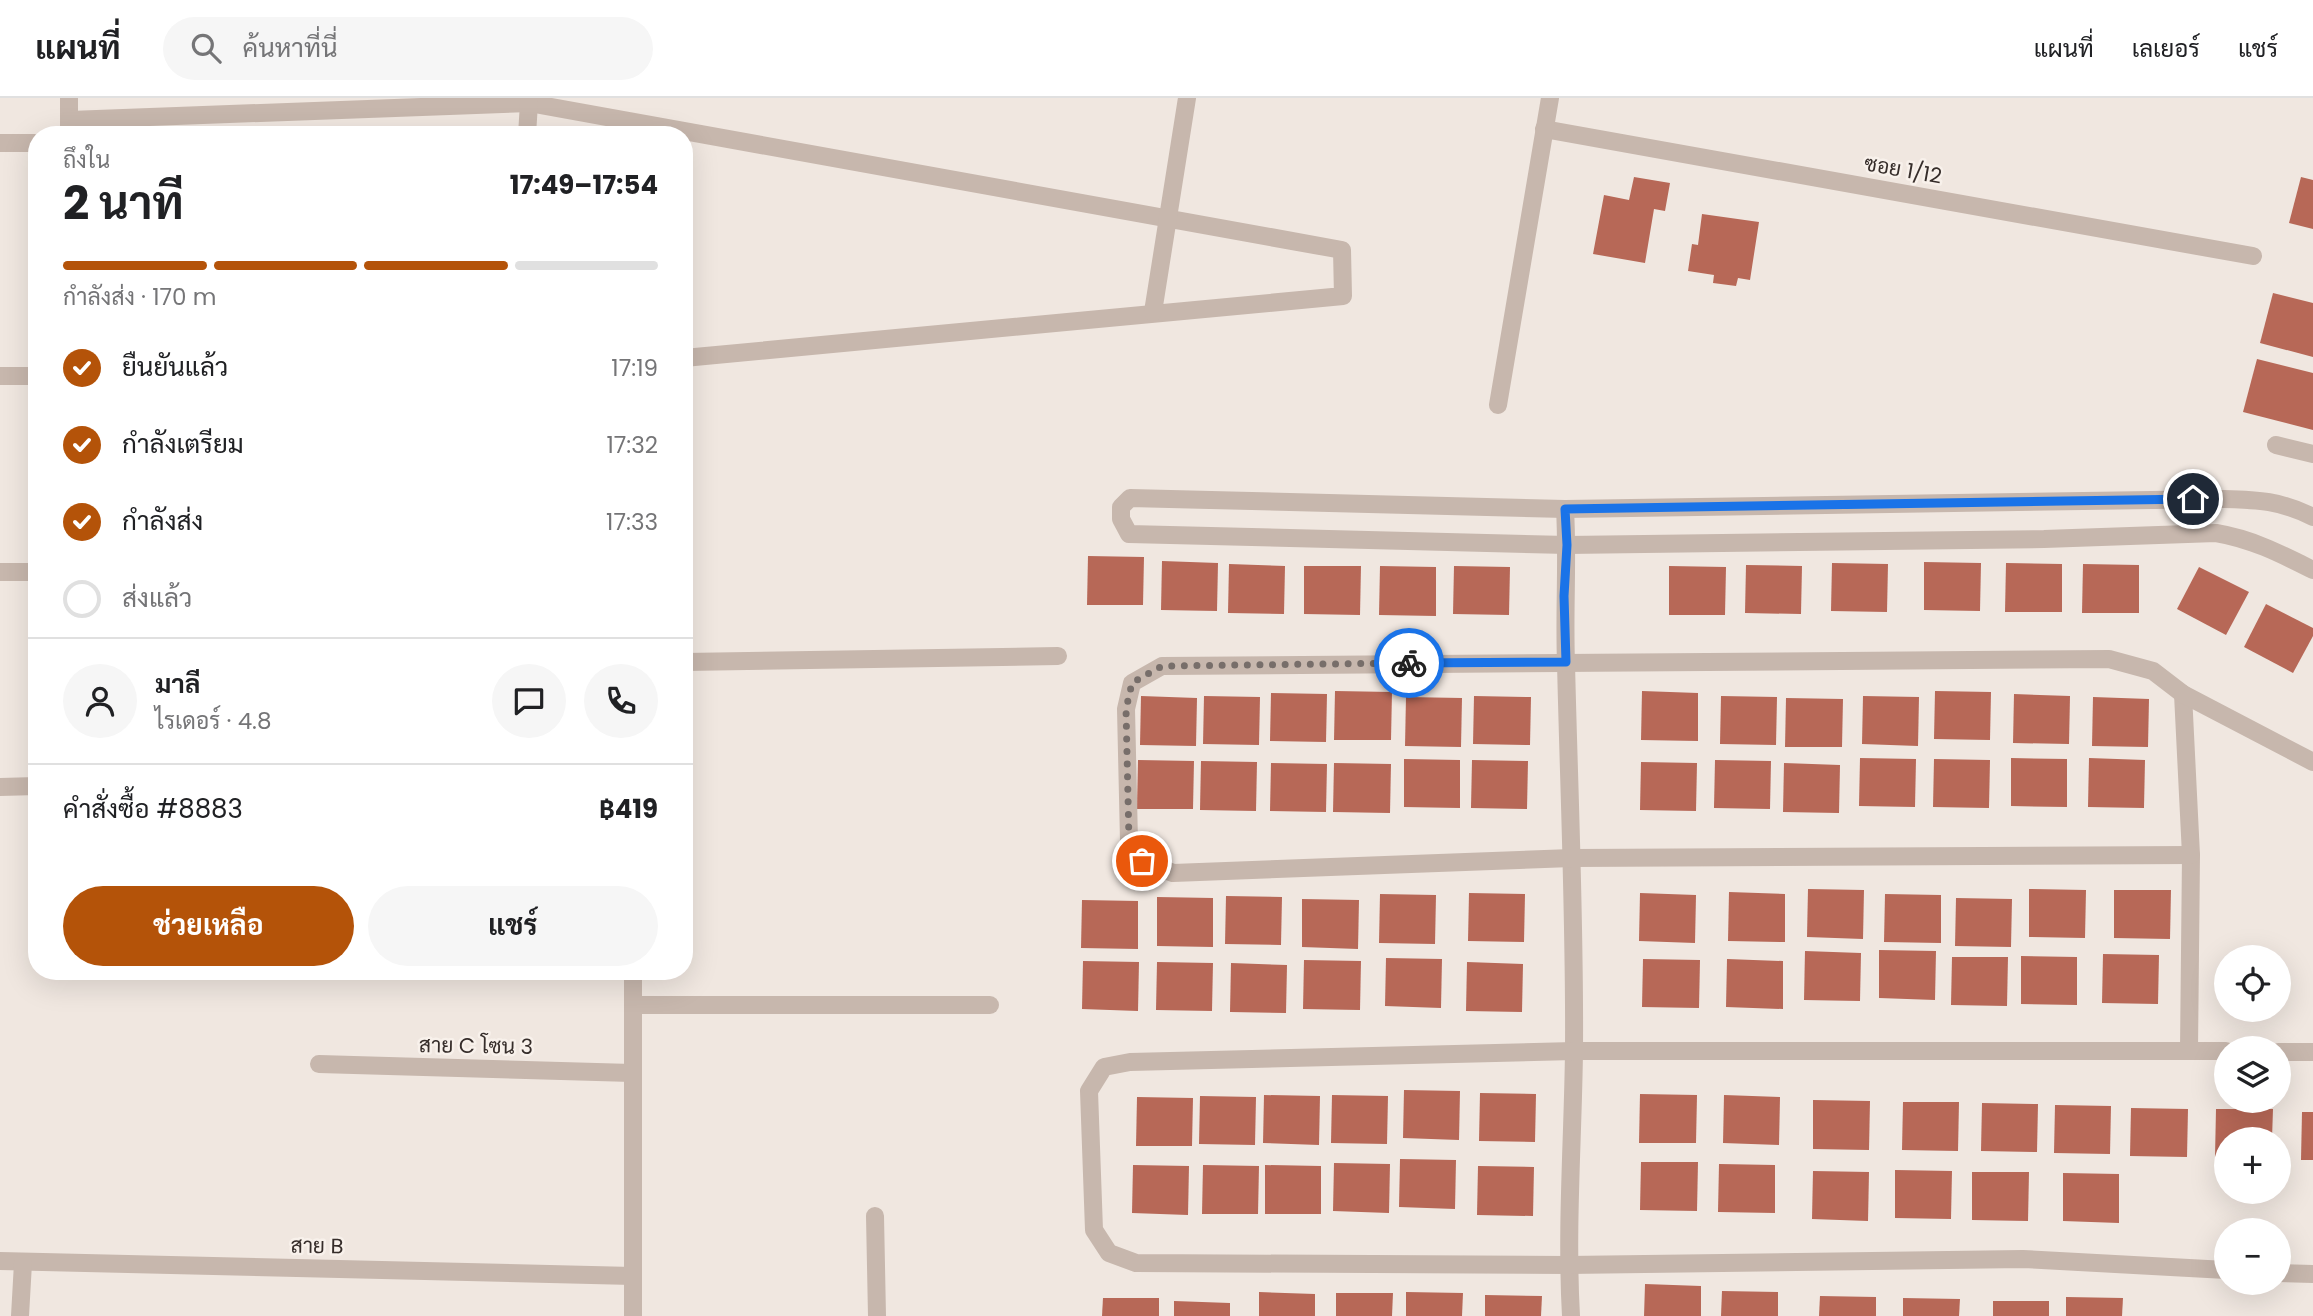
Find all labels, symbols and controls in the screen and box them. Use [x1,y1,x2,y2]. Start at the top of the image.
search box [163,17,653,80]
text: แผนที่ [35,24,121,71]
icon: search [187,29,225,67]
text: ค้นหาที่นี่ [243,30,338,66]
text: แผนที่ [2034,32,2094,65]
text: เลเยอร์ [2132,32,2200,65]
text: แชร์ [2238,32,2278,65]
text: ถึงใน [63,144,110,176]
street label: ซอย 1/12 [1862,148,1944,191]
text: 17:49–17:54 [510,167,658,203]
text: 2 นาที [63,171,184,235]
text: กำลังส่ง · 170 m [63,281,216,313]
icon: check [63,349,101,387]
text: ยืนยันแล้ว [122,349,228,385]
text: 17:19 [611,352,658,384]
icon: check [63,426,101,464]
text: กำลังเตรียม [122,426,244,462]
text: 17:32 [606,429,658,461]
pin [2163,469,2223,529]
icon: home [2174,480,2212,518]
icon: check [63,503,101,541]
text: กำลังส่ง [122,503,203,539]
text: 17:33 [606,506,658,538]
text: ส่งแล้ว [122,580,192,616]
courier [1374,628,1444,698]
icon: bike [1390,644,1428,682]
button: person [63,664,137,738]
button: chat [492,664,566,738]
button: phone [584,664,658,738]
text: มาลี [155,666,200,702]
text: ไรเดอร์ · 4.8 [155,705,271,737]
text: คำสั่งซื้อ #8883 [63,791,243,827]
text: ฿419 [599,791,658,827]
pin [1112,831,1172,891]
icon: bag [1123,842,1161,880]
button: ช่วยเหลือ [63,886,354,966]
button: แชร์ [368,886,658,966]
map controls [2214,945,2291,1295]
button: locate [2214,945,2291,1022]
street label: สาย C โซน 3 [419,1030,533,1061]
button: layers [2214,1036,2291,1113]
button: + [2214,1127,2291,1204]
button: − [2214,1218,2291,1295]
street label: สาย B [290,1231,344,1260]

